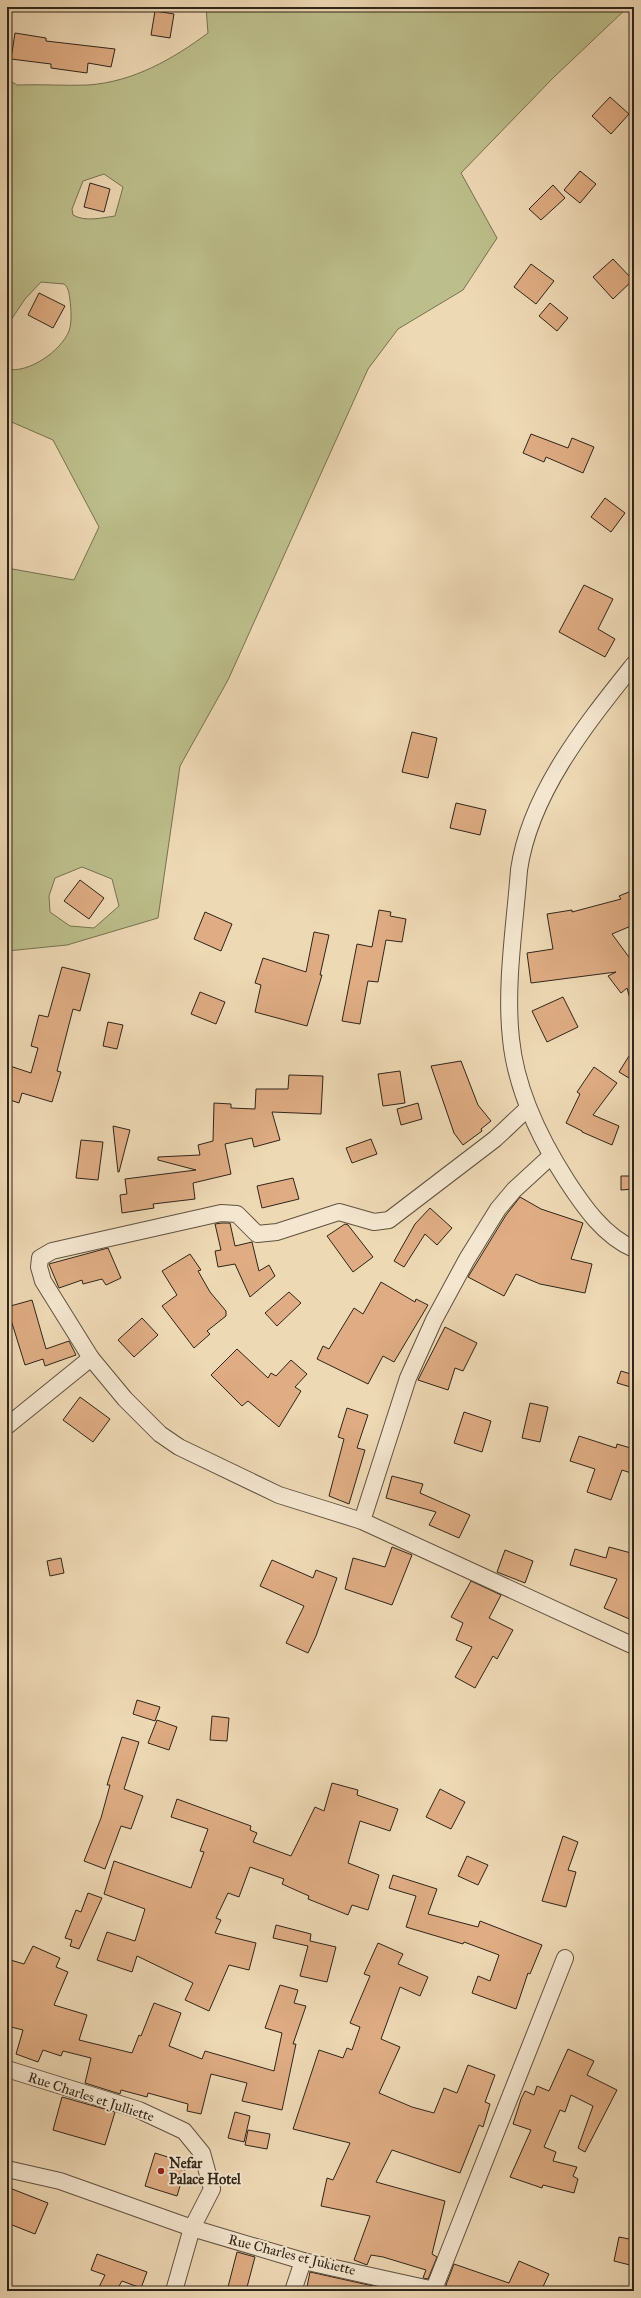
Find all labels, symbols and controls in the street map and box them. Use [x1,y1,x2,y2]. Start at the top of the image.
street label: Rue Charles et Julliette [25,2069,156,2126]
place label: Nefar Palace Hotel [169,2155,242,2188]
marker: Nefar Palace Hotel [156,2166,166,2176]
street label: Rue Charles et Jukiette [226,2231,358,2280]

